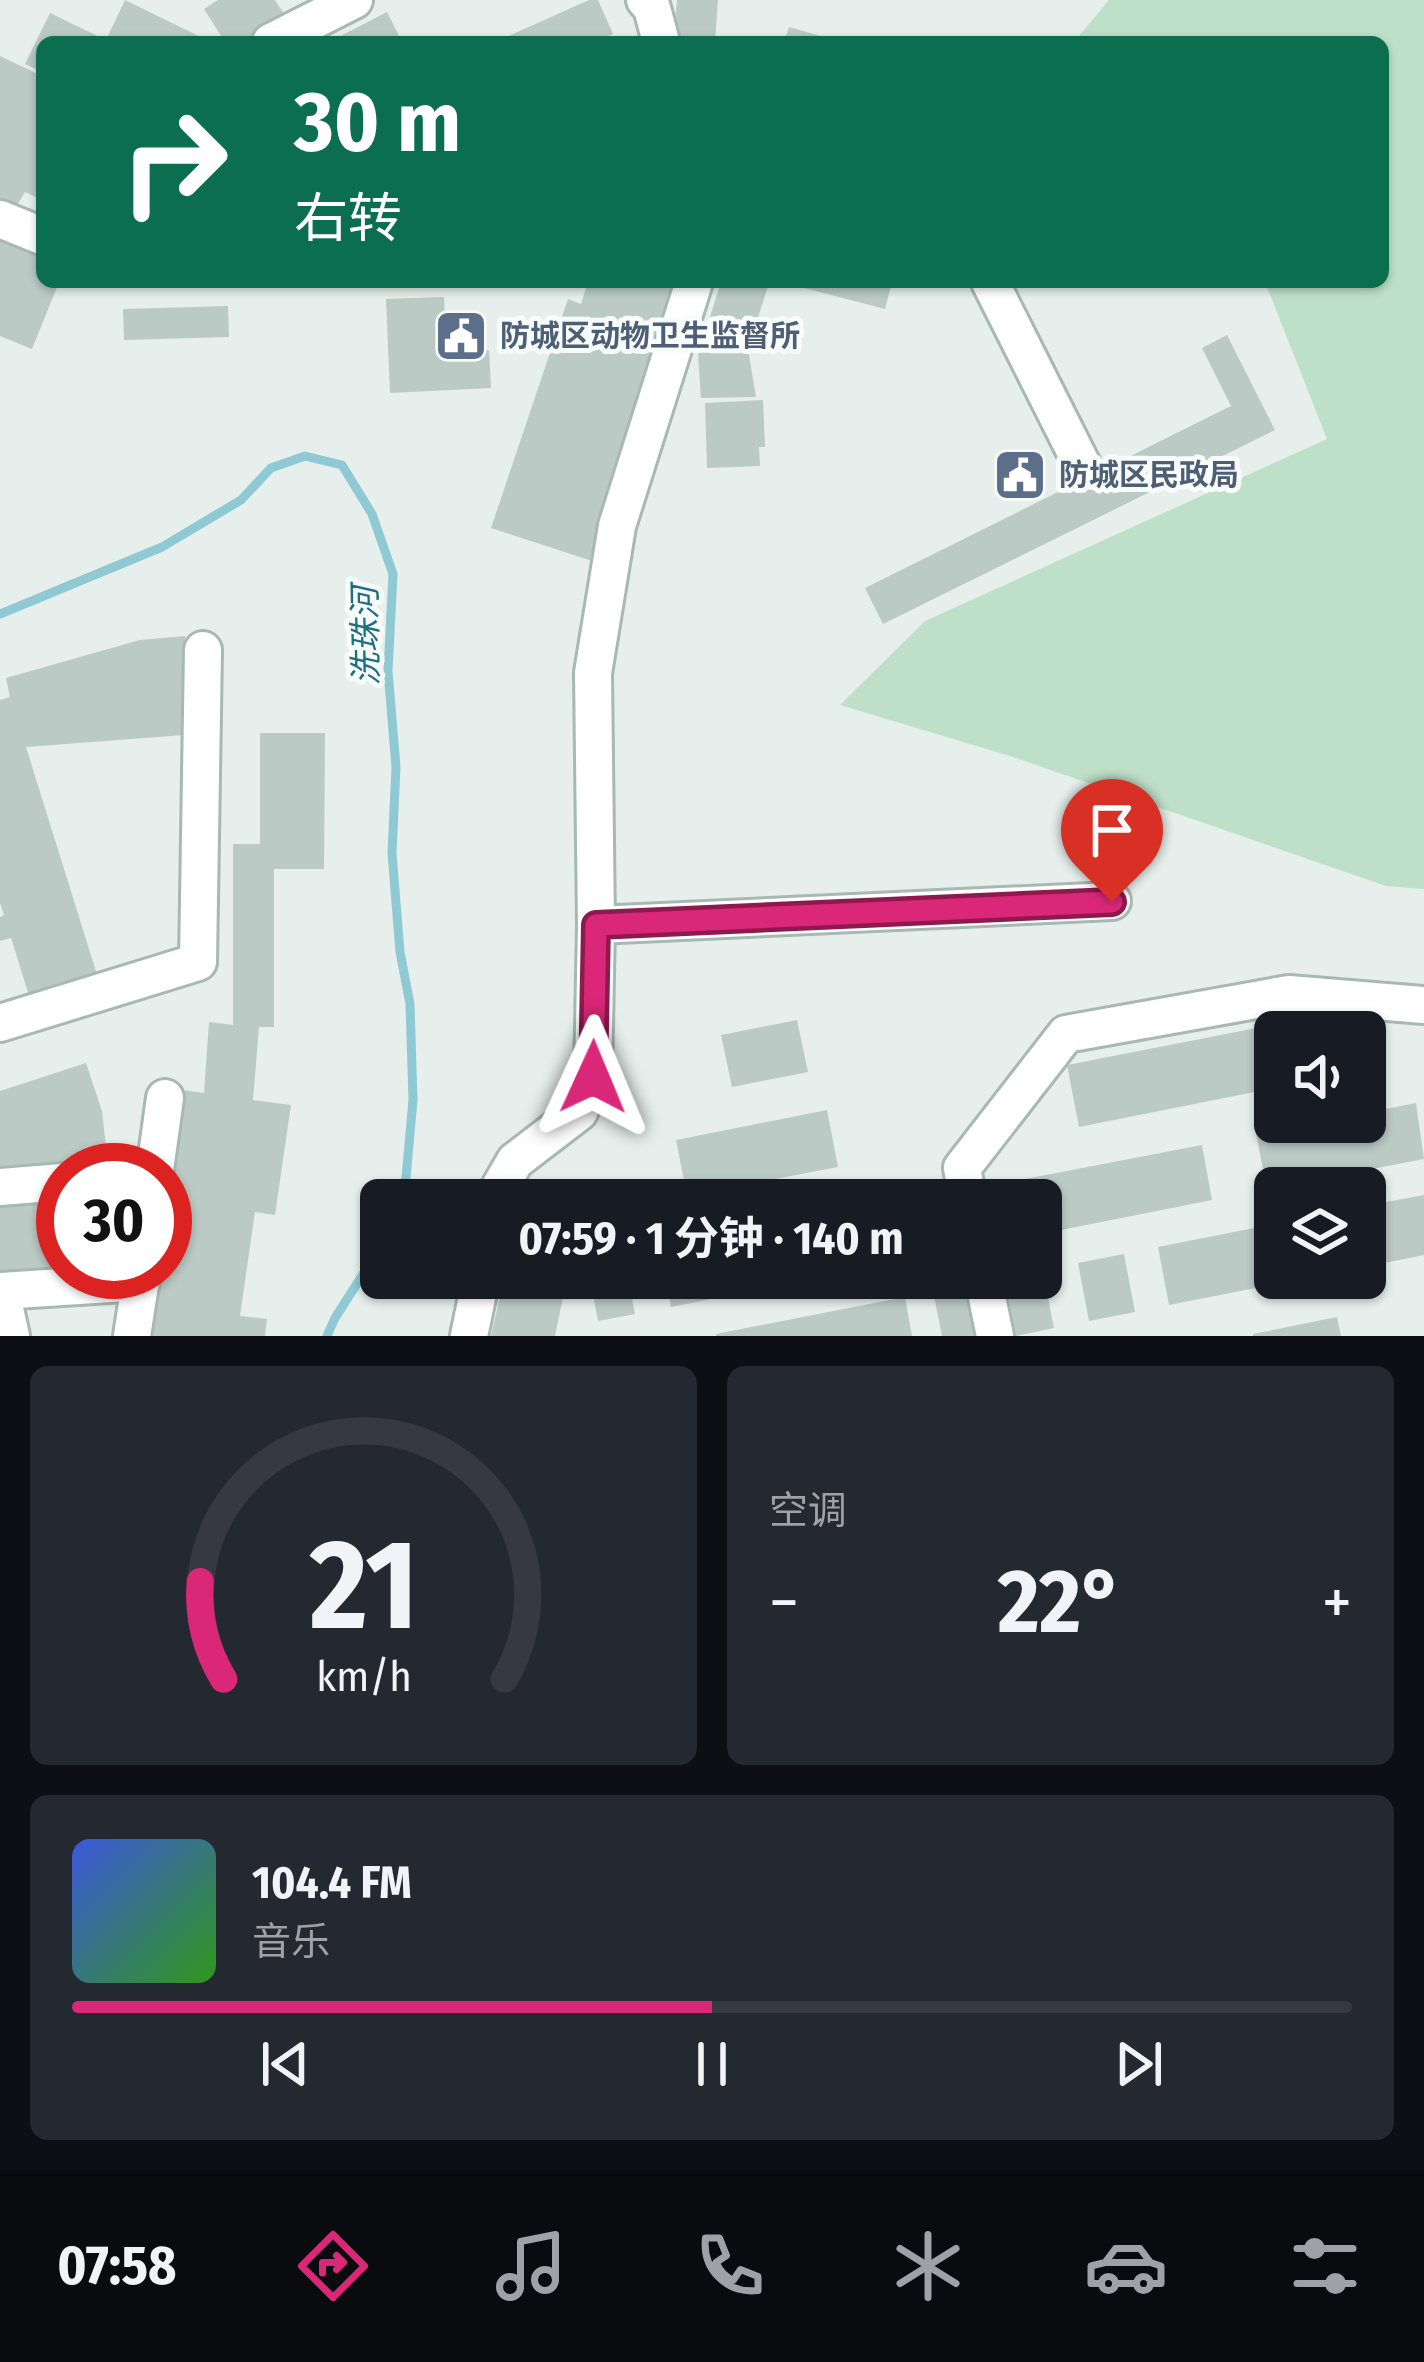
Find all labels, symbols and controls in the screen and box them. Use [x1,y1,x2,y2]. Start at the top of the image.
text: 30 m [294,72,461,173]
icon: right [96,84,252,240]
text: 右转 [294,187,402,251]
public building icon: 防城区动物卫生监督所 [433,308,489,364]
place label: 防城区动物卫生监督所 [500,318,800,354]
public building icon: 防城区民政局 [992,447,1048,503]
place label: 防城区民政局 [1059,457,1239,493]
water label: 洗珠河 [345,580,387,686]
pin [1061,779,1163,902]
icon: arrive [1079,797,1145,863]
map controls [1254,1011,1386,1299]
button: sound [1254,1011,1386,1143]
position arrow [530,1014,656,1140]
speed limit sign: 30 [36,1143,192,1299]
button: layers [1254,1167,1386,1299]
text: 07:59 · 1 分钟 · 140 m [518,1212,904,1266]
text: 空调 [769,1488,847,1534]
text: 21 [308,1511,418,1661]
text: 22° [998,1548,1123,1656]
text: − [769,1563,799,1642]
text: + [1322,1563,1352,1642]
text: km/h [316,1650,411,1701]
text: 104.4 FM [252,1856,412,1910]
text: 音乐 [252,1919,330,1965]
icon: previous [252,2031,318,2097]
icon: pause [679,2031,745,2097]
icon: next [1106,2031,1172,2097]
icon: directions [291,2224,375,2308]
icon: music [489,2224,573,2308]
icon: phone [688,2224,772,2308]
icon: climate [886,2224,970,2308]
icon: car [1084,2224,1168,2308]
icon: filters [1283,2224,1367,2308]
text: 07:58 [57,2234,177,2298]

